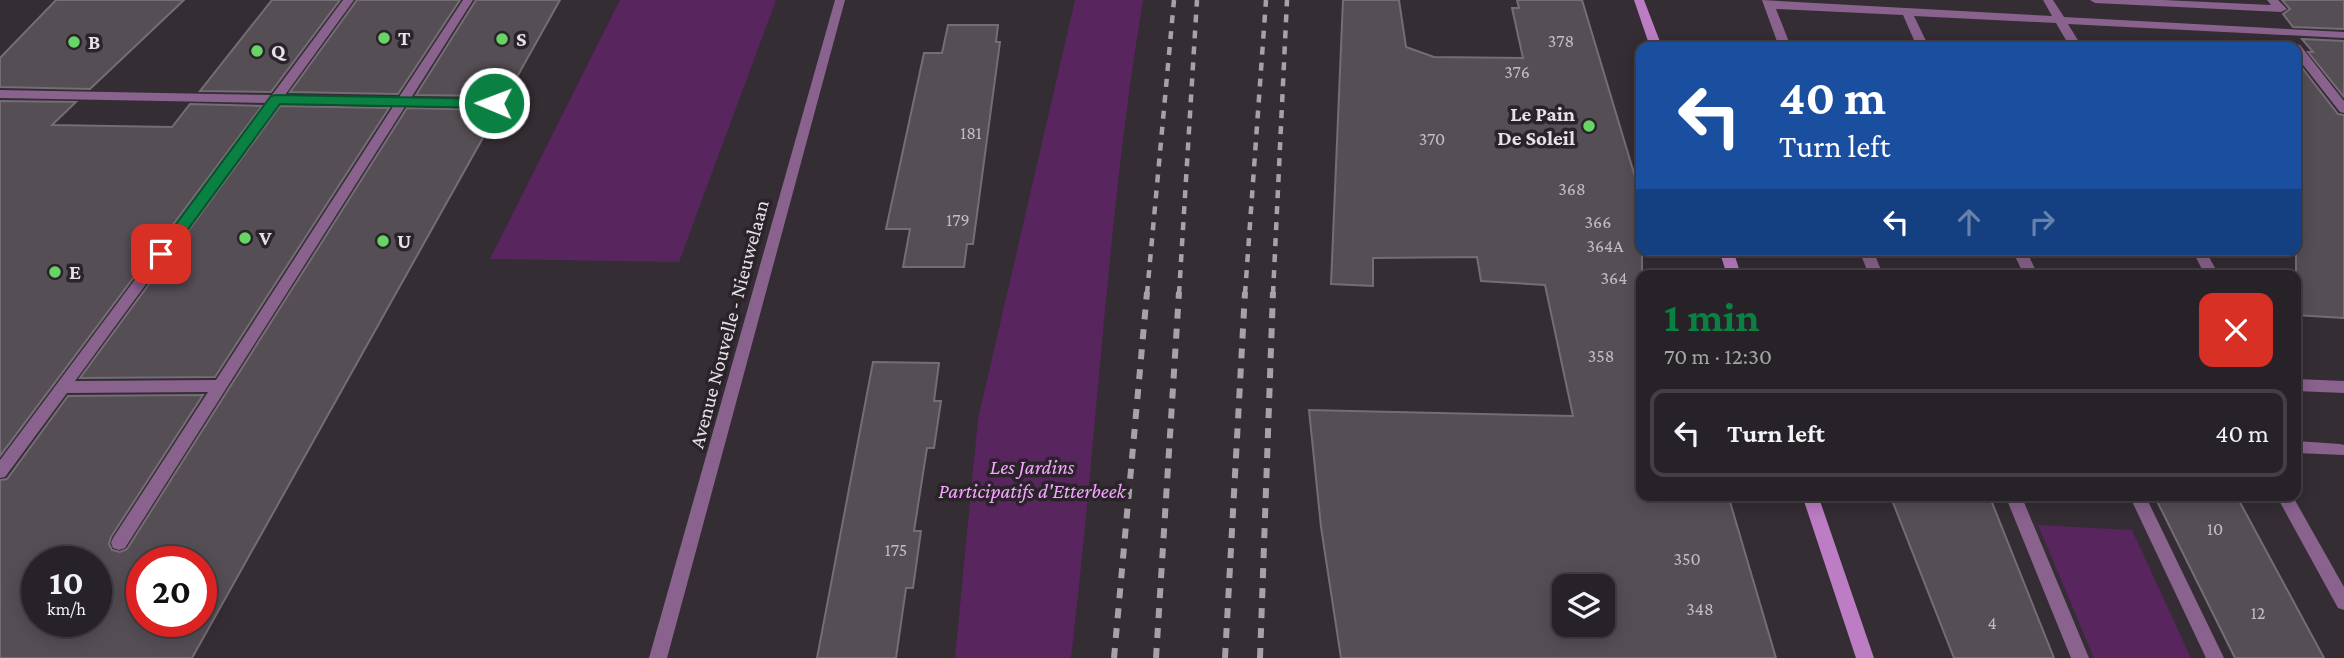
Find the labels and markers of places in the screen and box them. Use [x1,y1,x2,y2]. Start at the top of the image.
place label: T [398,26,411,50]
place label: S [516,27,527,51]
place label: B [88,30,100,54]
marker: T [376,30,392,46]
marker: S [494,31,510,47]
marker: B [66,34,82,50]
place label: Q [271,39,287,63]
marker: Q [249,43,265,59]
place label: Le Pain De Soleil [1497,102,1575,150]
marker: Le Pain De Soleil [1581,118,1597,134]
pin [131,224,191,284]
place label: V [258,226,272,250]
place label: U [397,229,411,253]
marker: V [237,230,253,246]
marker: U [375,233,391,249]
place label: E [69,260,81,284]
marker: E [47,264,63,280]

